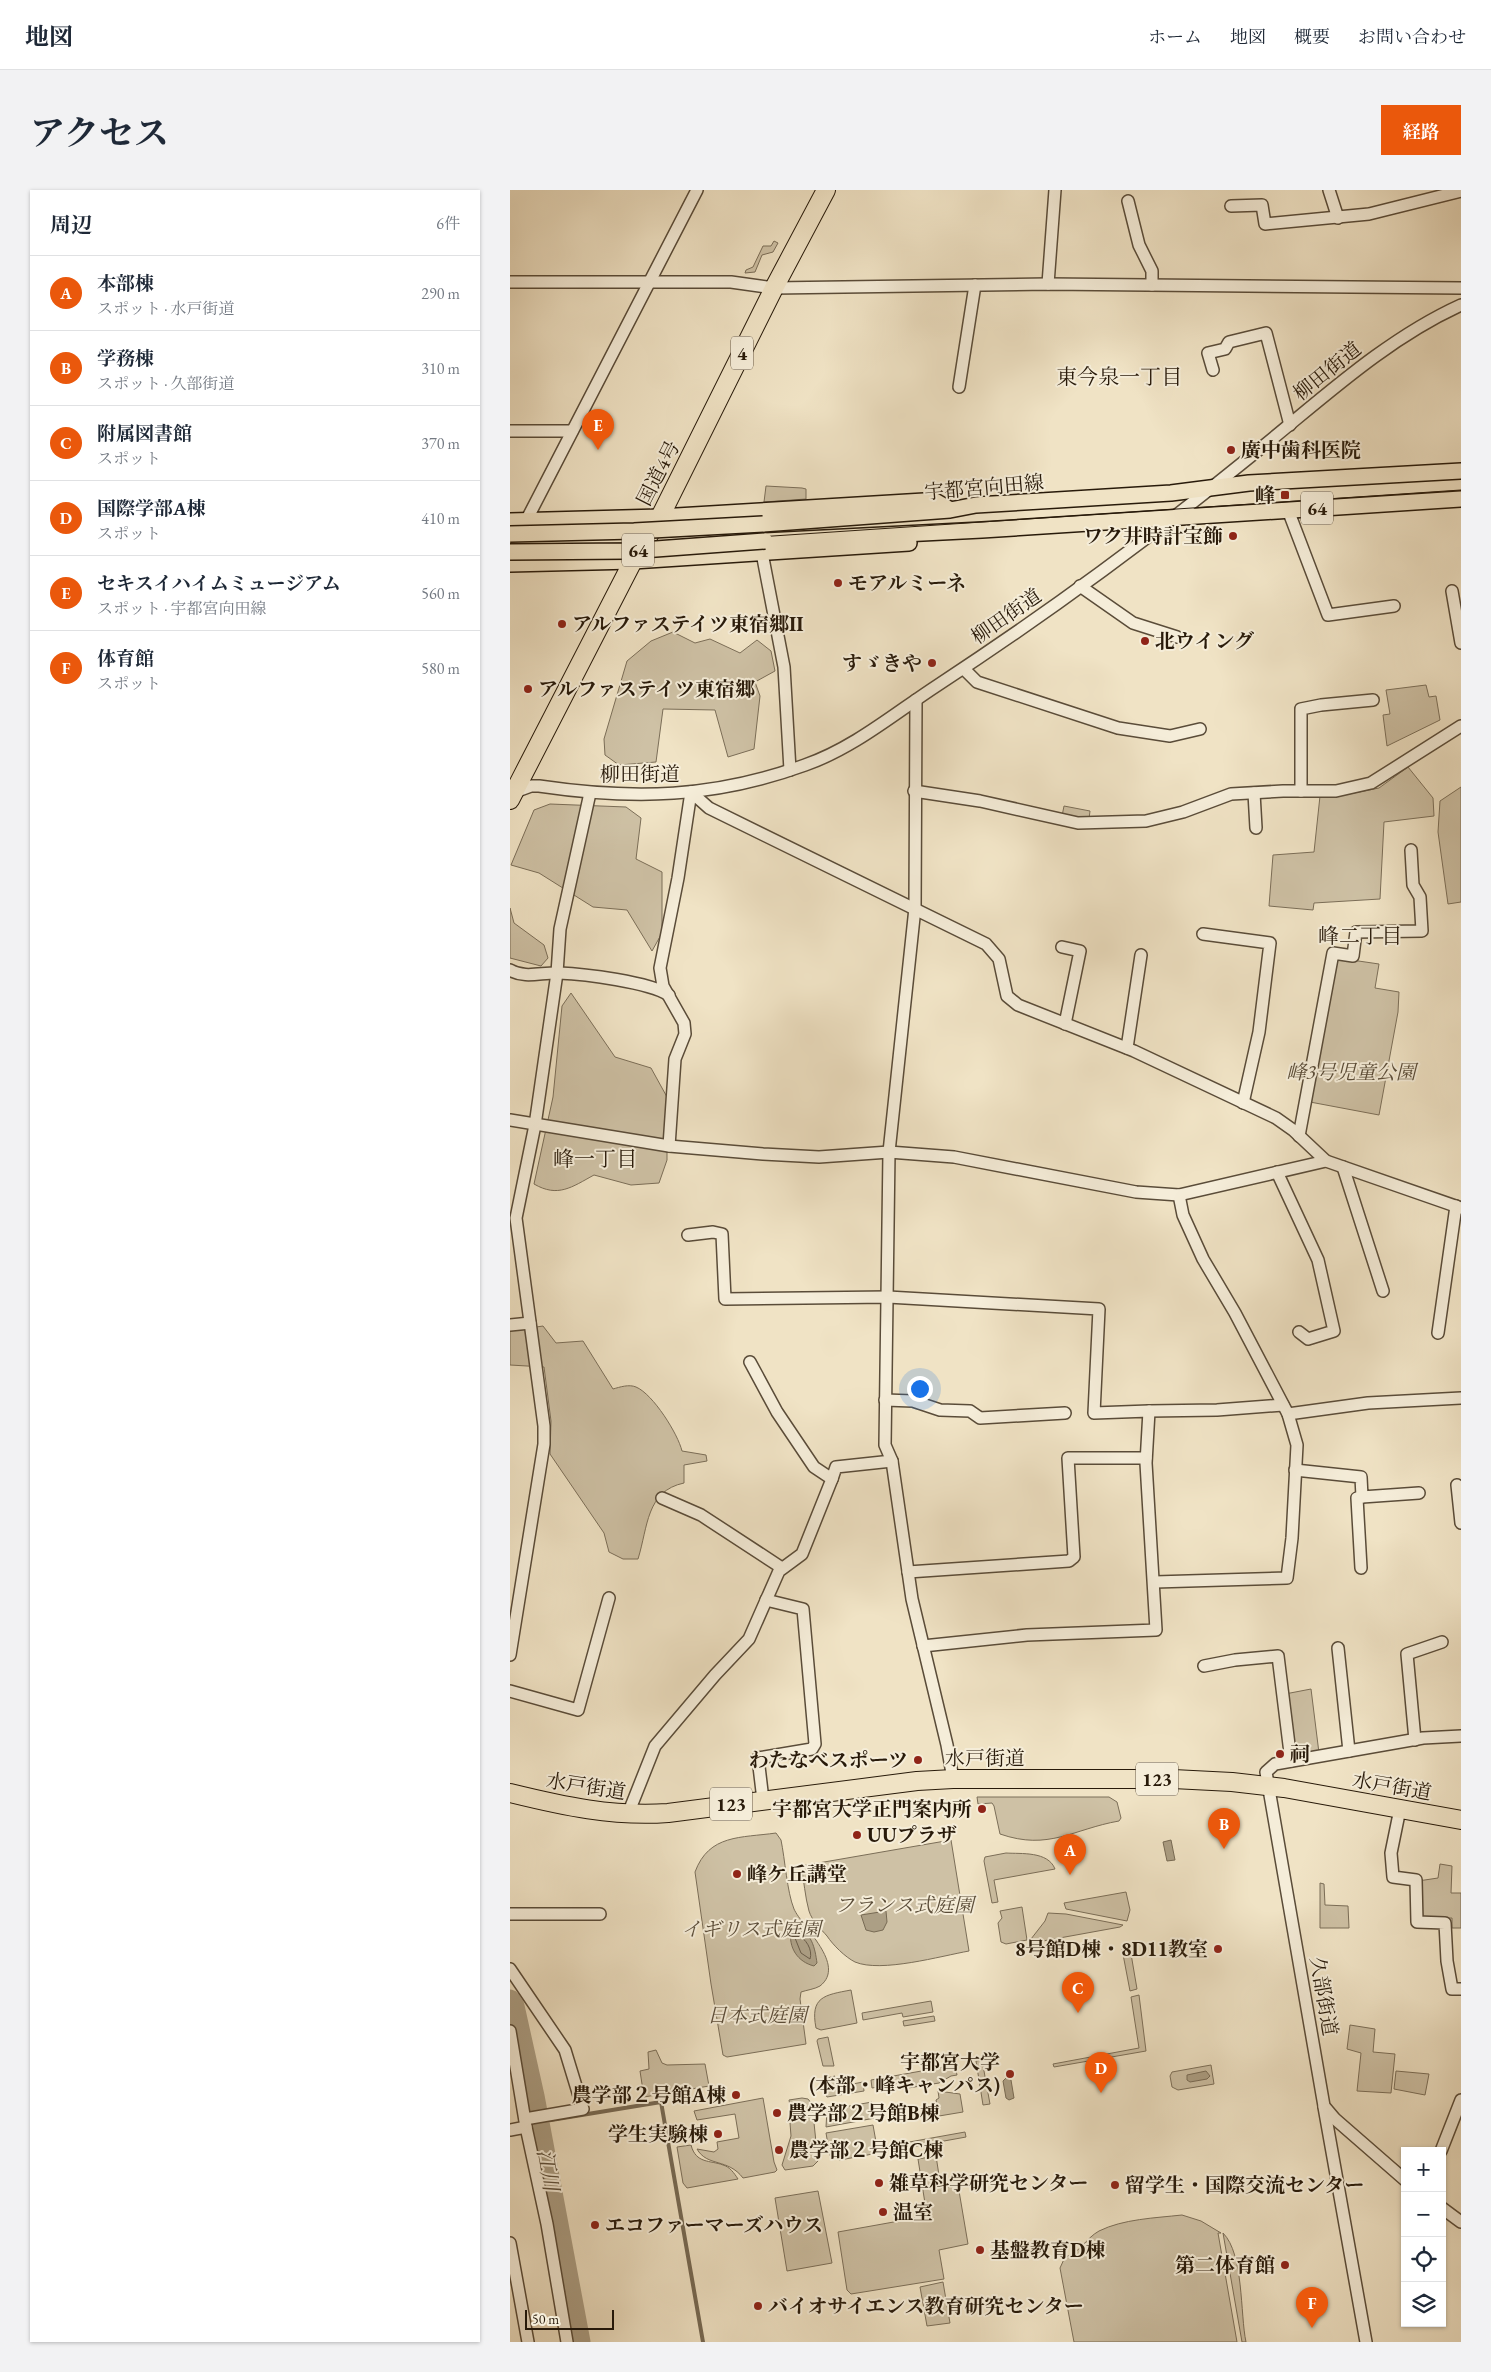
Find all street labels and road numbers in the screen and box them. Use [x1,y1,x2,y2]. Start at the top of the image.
road number: 4 [731,336,753,370]
street label: 柳田街道 [1288,336,1366,406]
street label: 国道4号 [631,436,685,510]
street label: 宇都宮向田線 [923,469,1045,505]
road number: 64 [1301,492,1333,524]
road number: 64 [622,534,654,566]
street label: 柳田街道 [966,582,1046,650]
street label: 柳田街道 [600,761,680,787]
street label: 水戸街道 [945,1745,1025,1771]
road number: 123 [1136,1762,1178,1796]
street label: 水戸街道 [1350,1766,1434,1806]
street label: 水戸街道 [544,1767,628,1805]
road number: 123 [710,1788,752,1820]
street label: 久部街道 [1304,1954,1344,2038]

